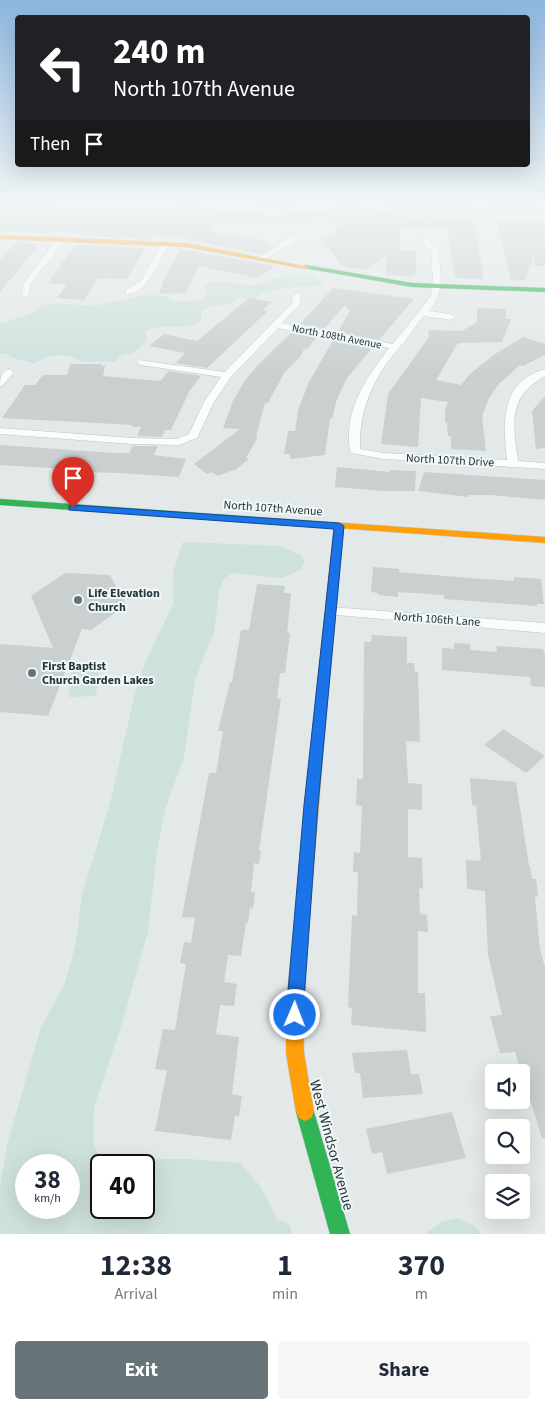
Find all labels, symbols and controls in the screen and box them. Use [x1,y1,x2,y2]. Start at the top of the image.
text: 240 m [113,27,205,77]
icon: left [30,35,95,100]
text: North 107th Avenue [113,73,295,105]
icon: arrive [80,130,108,158]
text: Then [30,131,70,158]
street label: North 108th Avenue [291,320,384,353]
street label: North 107th Drive [405,450,495,471]
pin [52,457,94,508]
icon: arrive [59,464,87,492]
street label: North 107th Avenue [223,497,323,520]
place label: Life Elevation Church [88,585,160,616]
marker: Life Elevation Church [72,594,84,606]
street label: North 106th Lane [393,608,481,631]
place label: First Baptist Church Garden Lakes [42,658,153,689]
marker: First Baptist Church Garden Lakes [26,667,38,679]
position arrow [268,988,320,1040]
map controls [485,1064,530,1219]
button: sound [485,1064,530,1109]
street label: West Windsor Avenue [304,1078,359,1213]
button: search [485,1119,530,1164]
speed limit sign: 40 [90,1154,155,1219]
text: 38 [34,1162,61,1198]
button: layers [485,1174,530,1219]
text: km/h [34,1190,61,1207]
text: 12:38 [100,1244,172,1287]
text: 1 [277,1244,293,1287]
text: 370 [398,1244,445,1287]
text: Arrival [114,1283,157,1305]
text: min [272,1283,298,1305]
text: m [415,1283,428,1305]
button: Exit [15,1341,268,1399]
button: Share [278,1341,530,1399]

